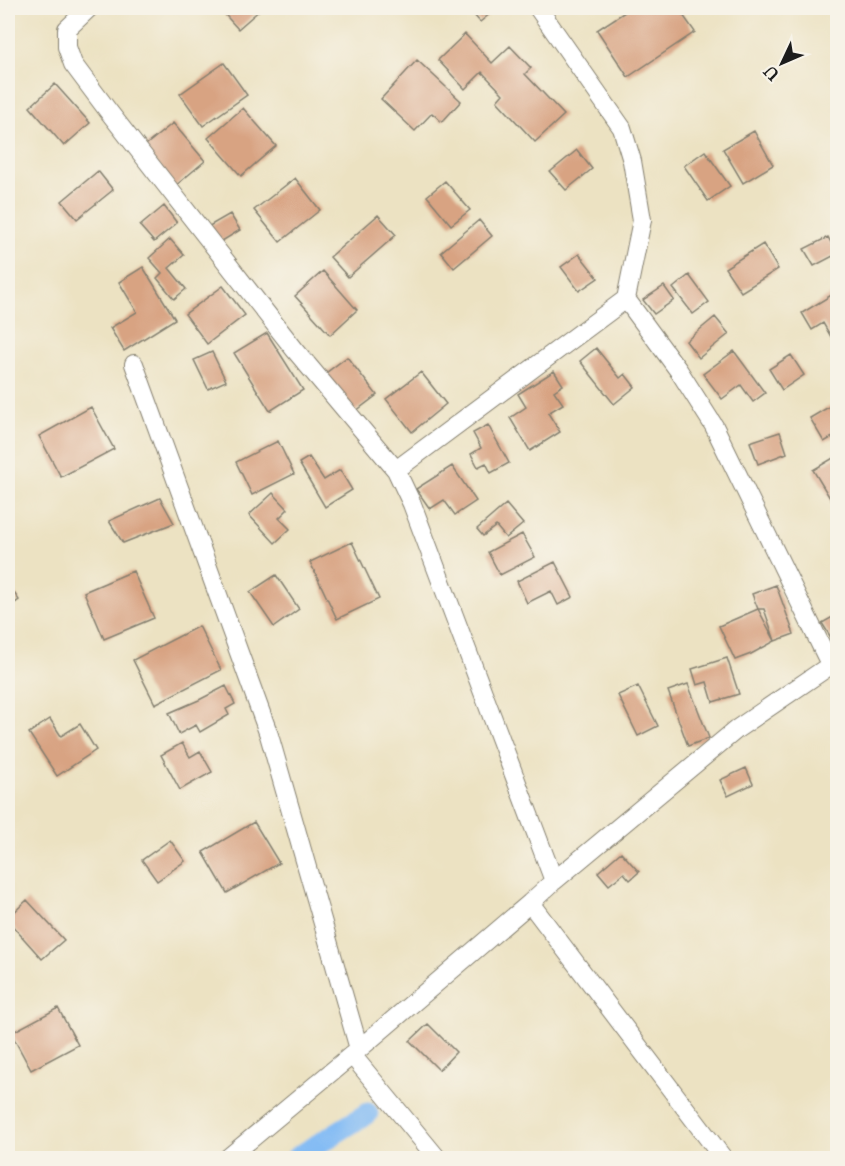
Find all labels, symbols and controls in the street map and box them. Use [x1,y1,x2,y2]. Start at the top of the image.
north arrow [752,33,812,93]
text: U [760,61,784,84]

